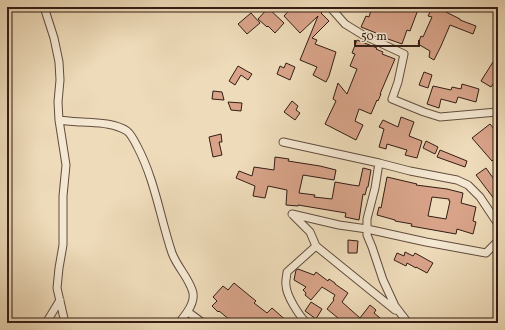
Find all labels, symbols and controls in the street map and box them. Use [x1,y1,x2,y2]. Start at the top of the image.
scale bar [355,22,419,48]
text: 50 m [361,29,387,45]

